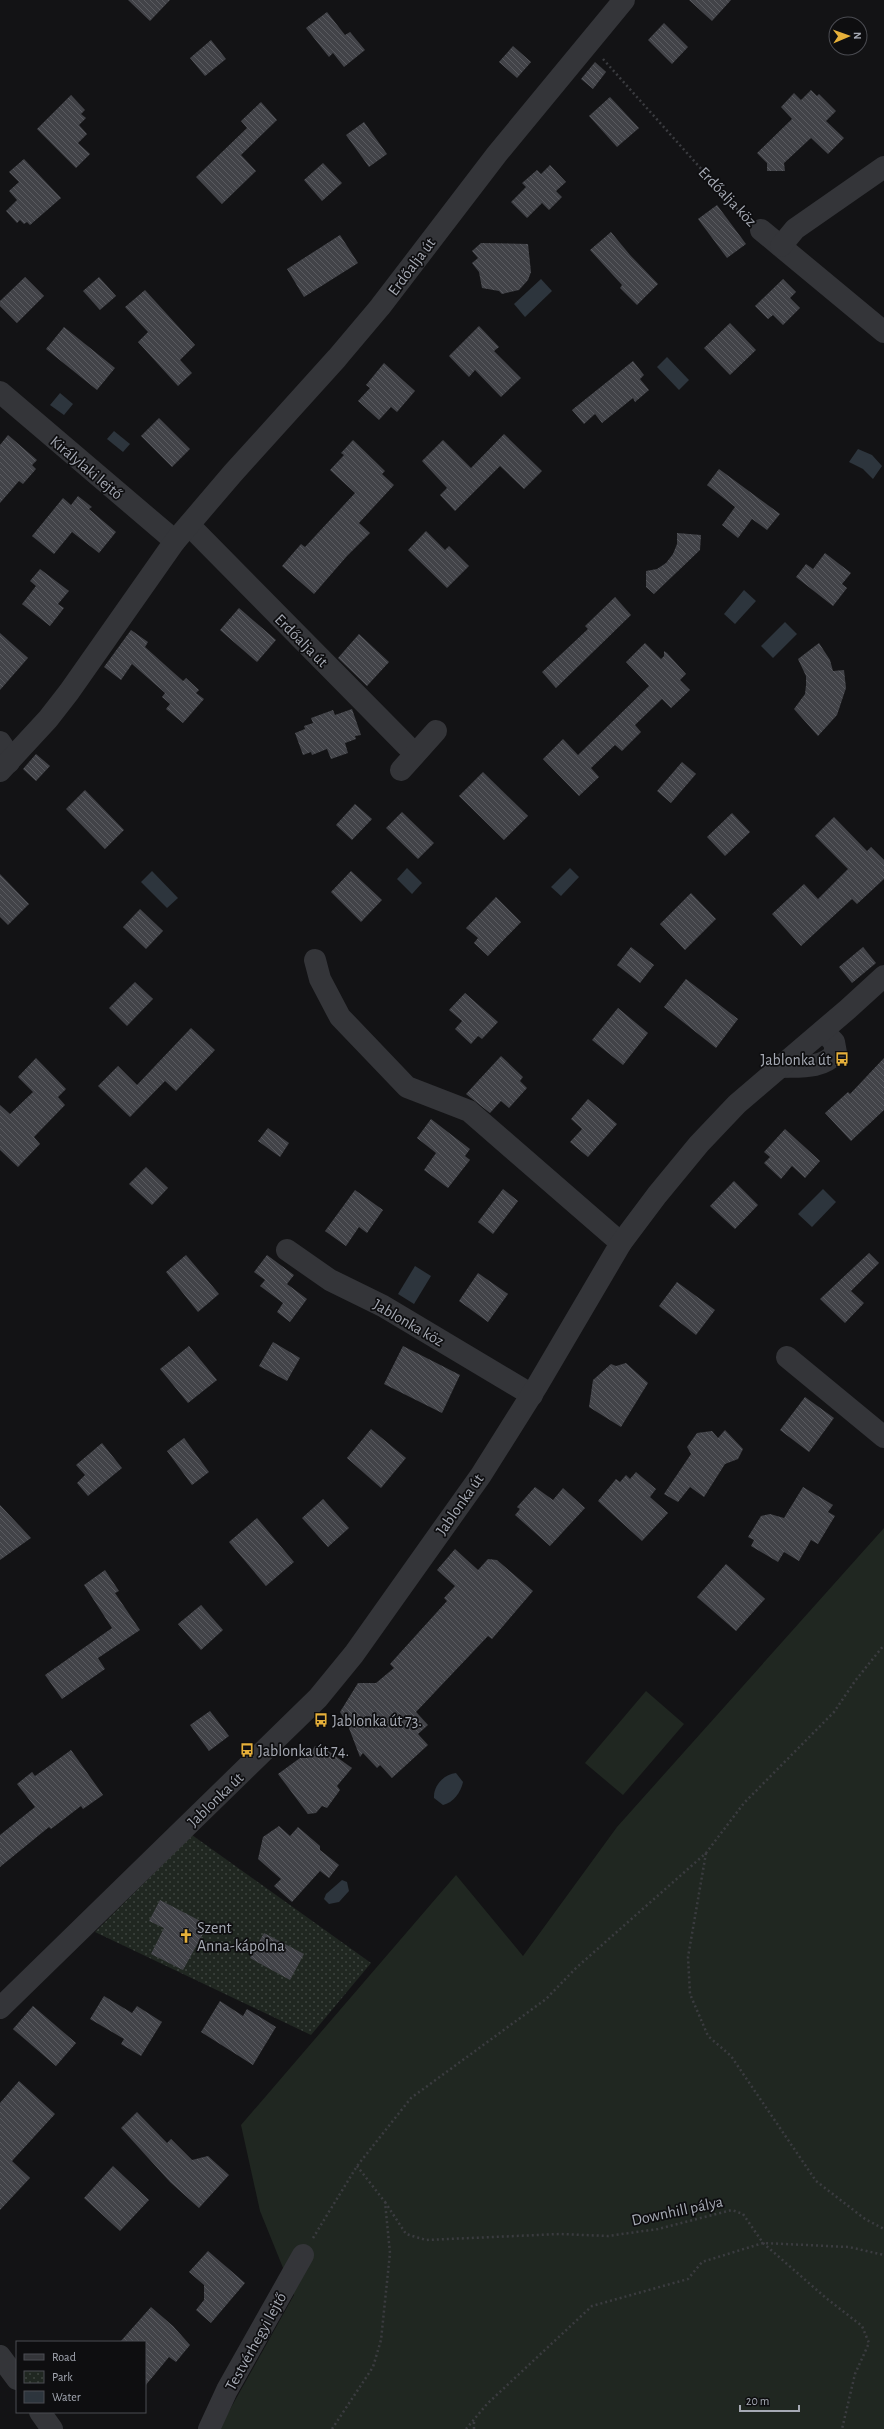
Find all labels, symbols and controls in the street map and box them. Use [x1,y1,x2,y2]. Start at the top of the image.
north arrow [828,16,868,56]
text: N [852,32,863,40]
street label: Erdőalja köz [695,164,760,230]
street label: Erdőalja út [385,235,439,299]
street label: Királylaki lejtő [46,433,126,503]
street label: Erdőalja út [271,611,331,671]
bus stop icon: Jablonka út [834,1051,850,1067]
place label: Jablonka út [761,1052,831,1068]
street label: Jablonka köz [371,1296,447,1350]
street label: Jablonka út [433,1471,487,1538]
bus stop icon: Jablonka út 73. [313,1712,329,1728]
place label: Jablonka út 73. [332,1713,422,1729]
bus stop icon: Jablonka út 74. [239,1742,255,1758]
place label: Jablonka út 74. [258,1743,349,1759]
street label: Jablonka út [185,1769,247,1830]
place label: Szent Anna-kápolna [197,1920,285,1954]
church icon: Szent Anna-kápolna [178,1928,194,1944]
street label: Downhill pálya [630,2193,725,2229]
street label: Testvérhegyi lejtő [222,2290,290,2394]
legend [16,2341,146,2413]
text: Road [52,2351,76,2363]
text: Park [52,2371,73,2383]
scale bar [740,2387,799,2413]
text: Water [52,2391,81,2403]
text: 20 m [746,2395,769,2407]

